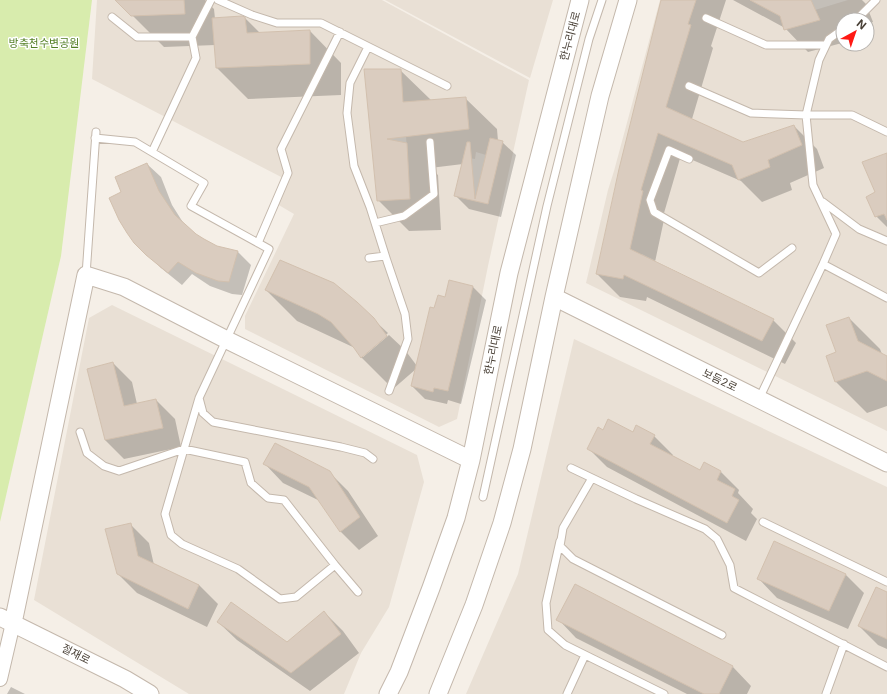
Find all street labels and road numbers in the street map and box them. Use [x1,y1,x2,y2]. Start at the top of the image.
street label: 한누리대로 [557,10,583,62]
street label: 한누리대로 [481,324,505,376]
street label: 보듬2로 [700,366,740,394]
street label: 절재로 [59,641,93,667]

